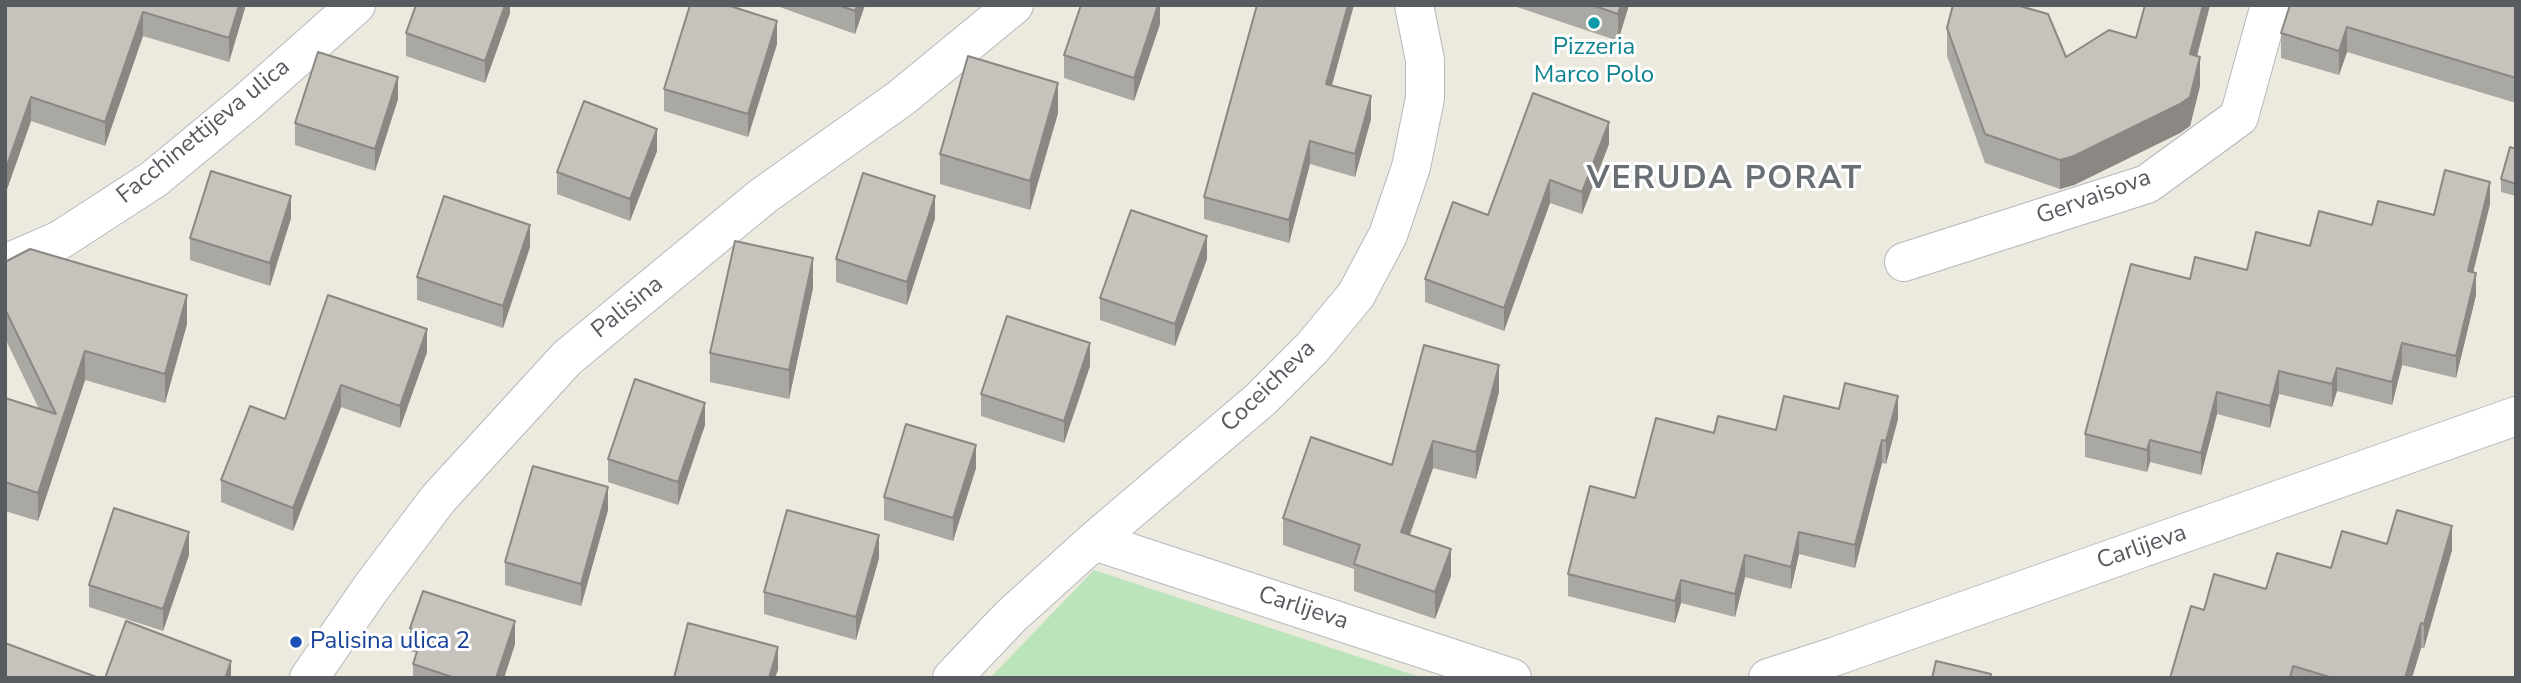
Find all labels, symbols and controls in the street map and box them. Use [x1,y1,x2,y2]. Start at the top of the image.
marker: Pizzeria Marco Polo [1586,15,1602,31]
place label: Pizzeria Marco Polo [1534,34,1654,90]
street label: Facchinettijeva ulica [112,53,296,211]
district label: VERUDA PORAT [1588,161,1862,199]
street label: Gervaisova [2033,164,2155,232]
street label: Palisina [587,271,669,345]
street label: Coceicheva [1216,335,1322,439]
street label: Carlijeva [2093,519,2191,577]
street label: Carlijeva [1254,581,1352,637]
place label: Palisina ulica 2 [310,628,470,656]
marker: Palisina ulica 2 [288,634,304,650]

